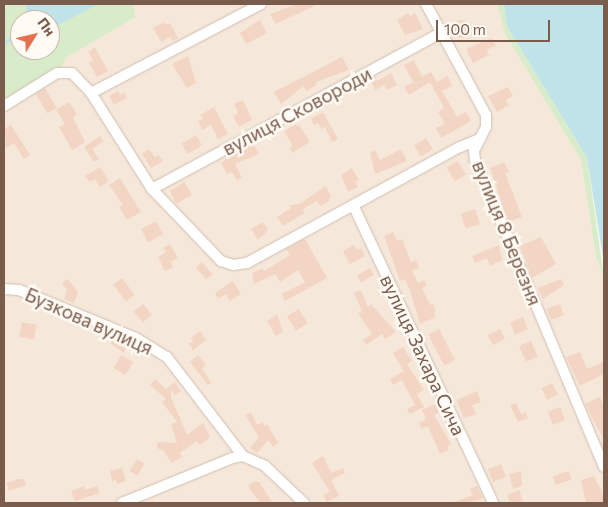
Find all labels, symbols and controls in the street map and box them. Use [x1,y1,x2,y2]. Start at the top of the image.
north arrow [10,10,60,60]
scale bar [438,10,552,42]
text: Пн [34,14,59,39]
text: 100 m [444,20,486,38]
street label: вулиця Сковороди [219,62,375,160]
street label: вулиця 8 Березня [468,157,546,309]
street label: вулиця Захара Сича [376,271,470,439]
street label: Бузкова вулиця [22,283,156,359]

